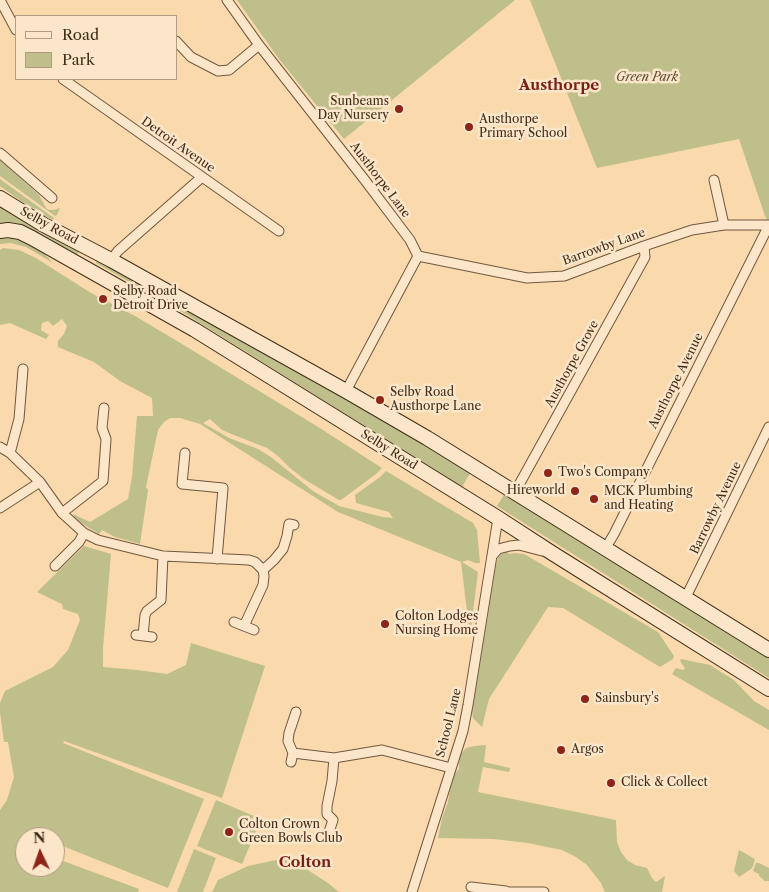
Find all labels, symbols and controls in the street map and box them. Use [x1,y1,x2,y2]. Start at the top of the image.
legend [15,15,178,80]
text: Road [62,25,99,44]
text: Park [62,50,95,69]
park label: Green Park [616,71,678,85]
district label: Austhorpe [519,77,599,95]
place label: Sunbeams Day Nursery [318,95,389,123]
marker: Sunbeams Day Nursery [393,103,405,115]
place label: Austhorpe Primary School [479,113,567,141]
street label: Detroit Avenue [138,114,218,176]
marker: Austhorpe Primary School [463,121,475,133]
street label: Austhorpe Lane [347,139,413,221]
street label: Selby Road [18,204,80,248]
street label: Barrowby Lane [561,225,647,269]
place label: Selby Road Detroit Drive [113,285,188,313]
marker: Selby Road Detroit Drive [97,293,109,305]
street label: Austhorpe Grove [542,318,602,410]
street label: Austhorpe Avenue [646,331,706,431]
place label: Selby Road Austhorpe Lane [390,386,481,414]
marker: Selby Road Austhorpe Lane [374,394,386,406]
street label: Selby Road [358,427,420,473]
street label: Barrowby Avenue [687,459,745,557]
place label: Two's Company [558,466,650,480]
marker: Two's Company [542,467,554,479]
place label: Hireworld [507,484,565,498]
marker: Hireworld [569,485,581,497]
place label: MCK Plumbing and Heating [604,485,693,513]
marker: MCK Plumbing and Heating [588,493,600,505]
place label: Colton Lodges Nursing Home [395,610,478,638]
marker: Colton Lodges Nursing Home [379,618,391,630]
street label: School Lane [433,687,465,759]
place label: Sainsbury's [595,692,659,706]
marker: Sainsbury's [579,693,591,705]
place label: Argos [571,743,604,757]
marker: Argos [555,744,567,756]
place label: Click & Collect [621,776,708,790]
marker: Click & Collect [605,777,617,789]
place label: Colton Crown Green Bowls Club [239,818,342,846]
marker: Colton Crown Green Bowls Club [223,826,235,838]
north arrow [15,827,65,877]
text: N [33,829,46,847]
district label: Colton [279,854,331,872]

